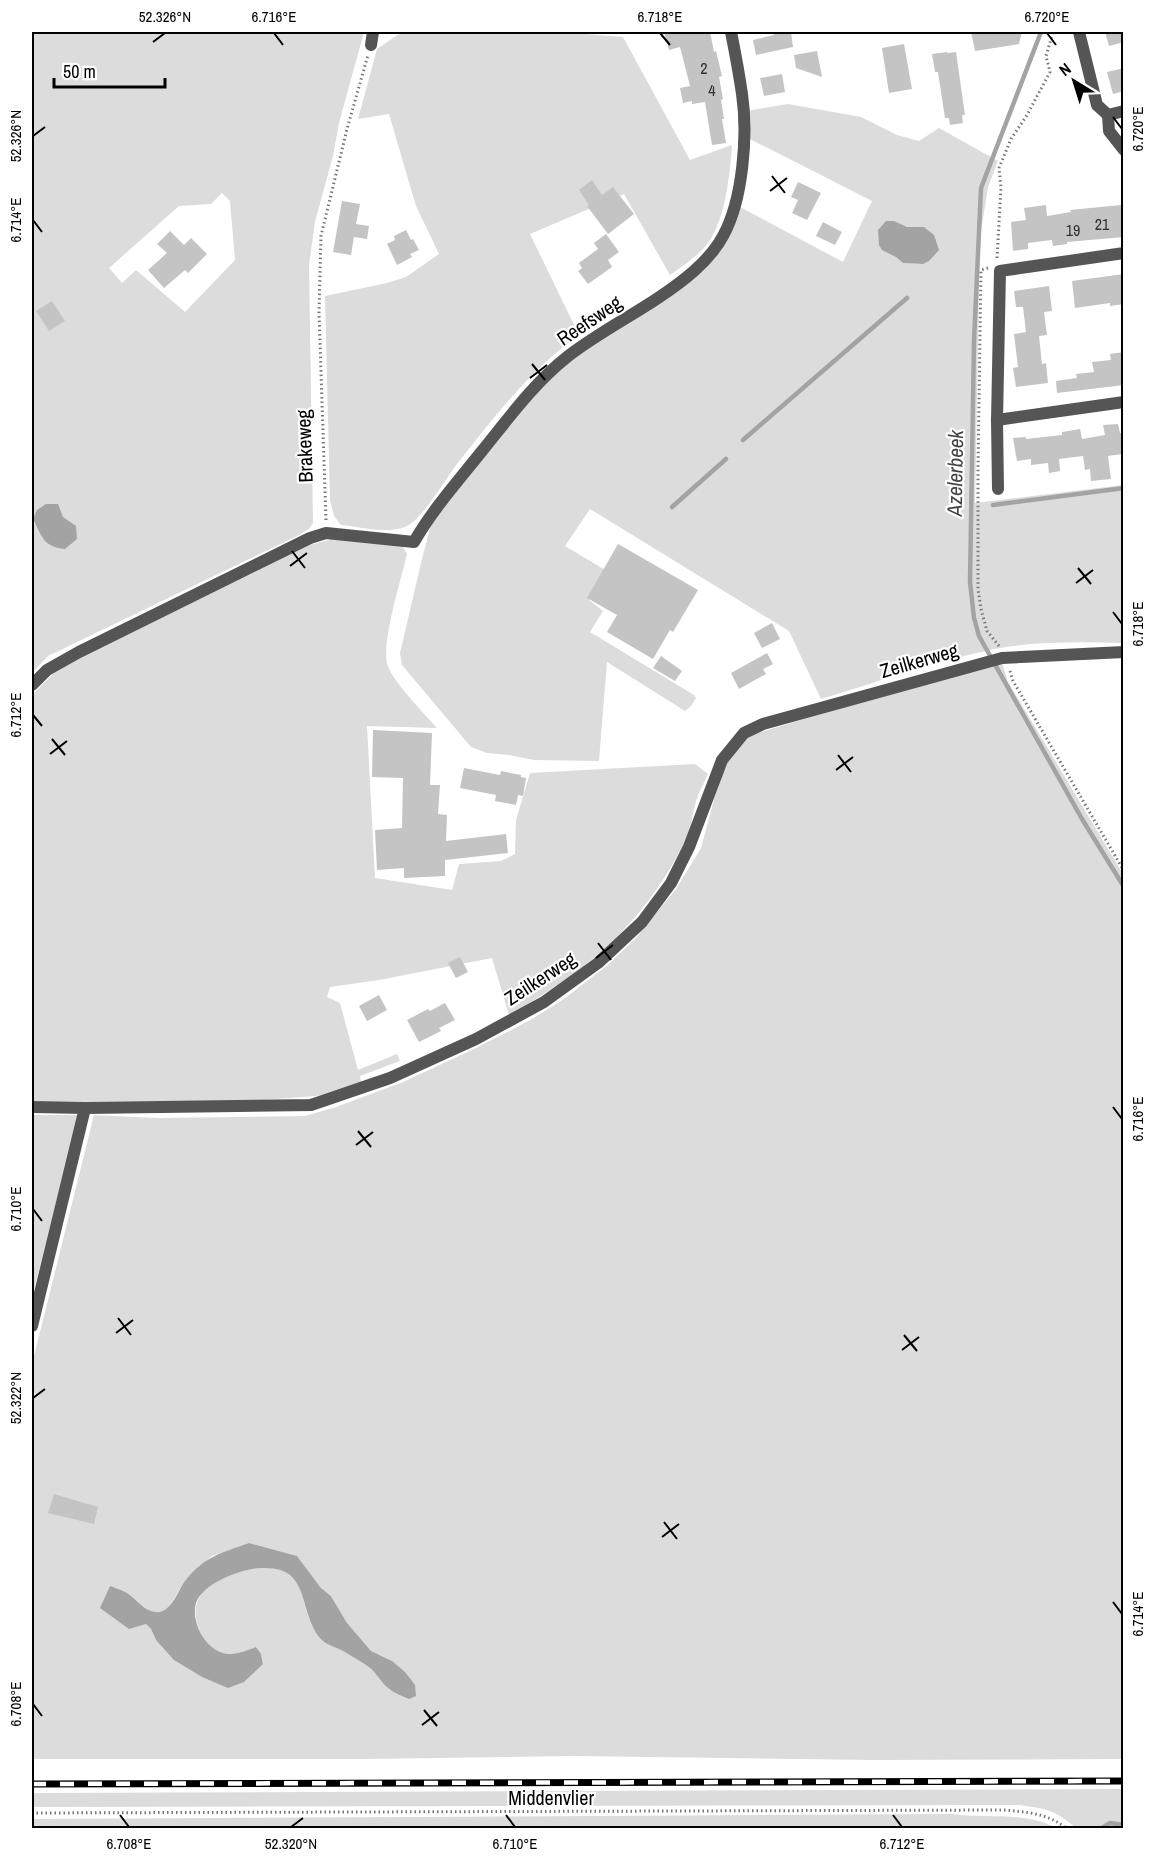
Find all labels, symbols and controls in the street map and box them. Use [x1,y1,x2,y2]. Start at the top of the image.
text: 52.326°N [139,6,191,27]
text: 6.716°E [252,6,297,27]
text: 6.718°E [638,6,683,27]
text: 6.720°E [1025,6,1070,27]
scale bar [54,51,165,89]
north arrow [1044,51,1104,111]
house number: 2 [700,57,708,79]
text: N [1054,58,1075,81]
text: 50 m [63,59,96,84]
house number: 4 [708,79,716,101]
text: 6.720°E [1127,107,1148,152]
text: 52.326°N [5,110,26,162]
text: 6.714°E [5,198,26,243]
house number: 21 [1095,213,1110,235]
house number: 19 [1066,219,1080,241]
street label: Reefsweg [551,288,627,352]
street label: Brakeweg [289,409,319,483]
water label: Azelerbeek [940,428,970,517]
text: 6.718°E [1127,602,1148,647]
street label: Zeilkerweg [877,636,961,684]
text: 6.712°E [5,693,26,738]
street label: Zeilkerweg [499,945,581,1011]
text: 6.716°E [1127,1097,1148,1142]
text: 6.710°E [5,1187,26,1232]
text: 52.322°N [5,1372,26,1424]
text: 6.714°E [1127,1592,1148,1637]
text: 6.708°E [5,1682,26,1727]
street label: Middenvlier [508,1784,594,1811]
text: 6.708°E [107,1833,152,1854]
text: 52.320°N [265,1833,317,1854]
text: 6.710°E [493,1833,538,1854]
text: 6.712°E [880,1833,925,1854]

